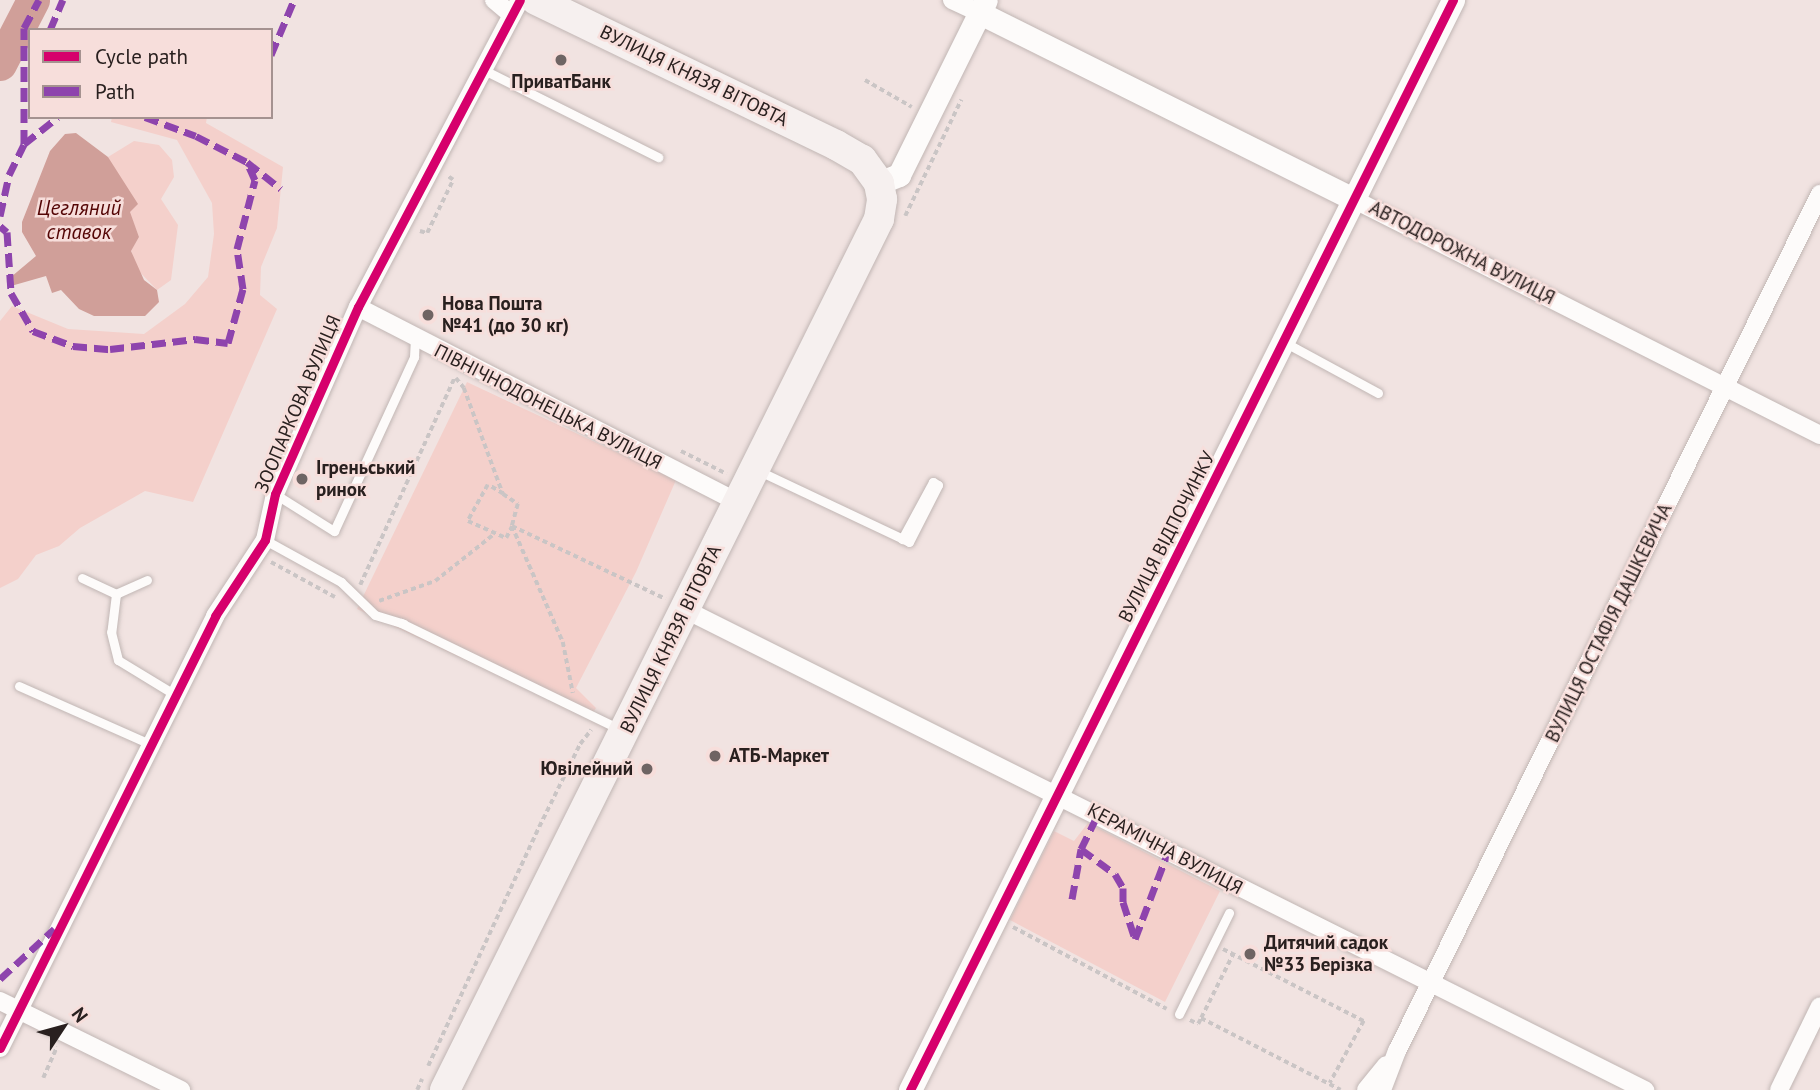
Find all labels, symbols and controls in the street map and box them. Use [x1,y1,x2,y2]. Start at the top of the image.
street label: ВУЛИЦЯ КНЯЗЯ ВІТОВТА [596,21,792,131]
legend [28,28,273,119]
text: Cycle path [95,43,188,70]
marker: ПриватБанк [553,52,569,68]
place label: ПриватБанк [511,71,611,93]
text: Path [95,78,135,105]
water label: Цегляний ставок [37,195,121,245]
street label: АВТОДОРОЖНА ВУЛИЦЯ [1365,196,1559,310]
place label: Нова Пошта №41 (до 30 кг) [442,293,569,337]
marker: Нова Пошта №41 (до 30 кг) [420,307,436,323]
street label: ЗООПАРКОВА ВУЛИЦЯ [250,311,346,497]
street label: ПІВНІЧНОДОНЕЦЬКА ВУЛИЦЯ [430,339,666,475]
street label: ВУЛИЦЯ ВІДПОЧИНКУ [1114,448,1220,626]
place label: Ігреньський ринок [316,457,415,501]
marker: Ігреньський ринок [294,471,310,487]
street label: ВУЛИЦЯ ОСТАФІЯ ДАШКЕВИЧА [1541,500,1677,746]
street label: ВУЛИЦЯ КНЯЗЯ ВІТОВТА [616,541,726,737]
place label: АТБ-Маркет [729,745,829,767]
marker: АТБ-Маркет [707,748,723,764]
place label: Ювілейний [541,758,633,780]
marker: Ювілейний [639,761,655,777]
street label: КЕРАМІЧНА ВУЛИЦЯ [1083,798,1247,900]
place label: Дитячий садок №33 Берізка [1264,932,1388,976]
marker: Дитячий садок №33 Берізка [1242,946,1258,962]
north arrow [28,992,98,1062]
text: N [67,1003,93,1027]

